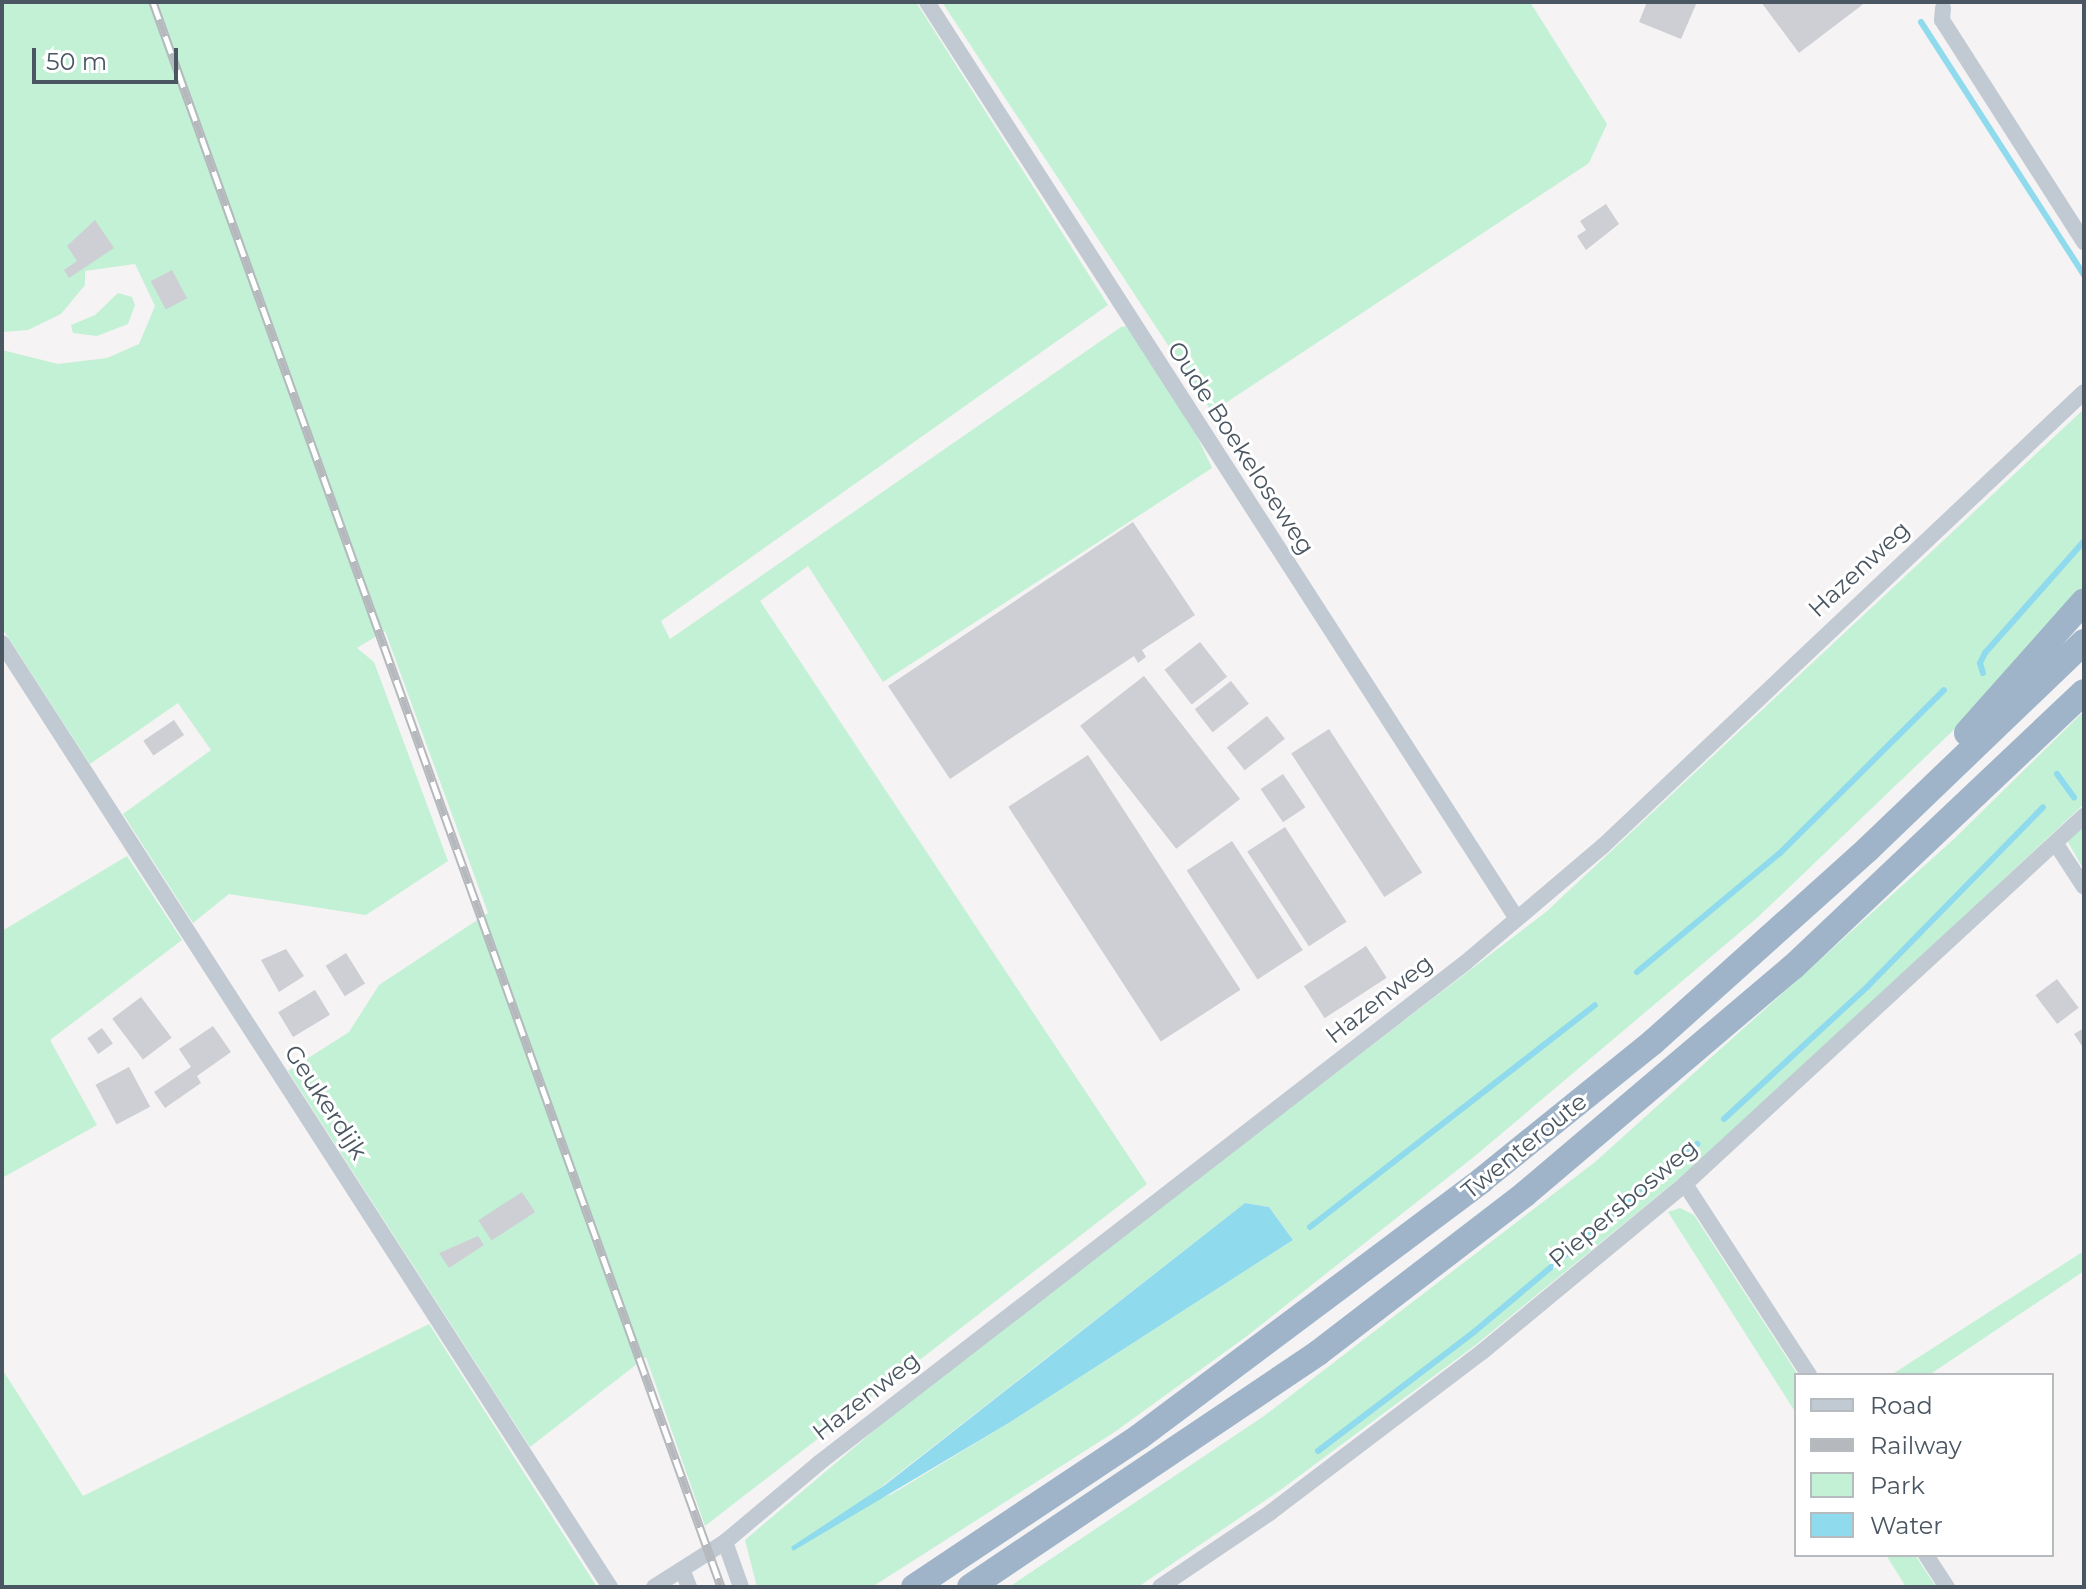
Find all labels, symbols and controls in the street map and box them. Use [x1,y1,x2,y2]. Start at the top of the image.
scale bar [36,32,182,82]
text: 50 m [46,47,107,76]
street label: Oude Boekeloseweg [1161,336,1321,560]
street label: Hazenweg [1802,515,1916,623]
street label: Hazenweg [1320,948,1438,1050]
street label: Geukerdijk [278,1039,374,1165]
street label: Twenteroute [1456,1087,1592,1205]
street label: Piepersbosweg [1543,1133,1703,1273]
street label: Hazenweg [807,1345,925,1447]
legend [1794,1373,2054,1557]
text: Road [1870,1391,1933,1420]
text: Railway [1870,1431,1962,1460]
text: Park [1870,1471,1925,1500]
text: Water [1870,1511,1943,1540]

